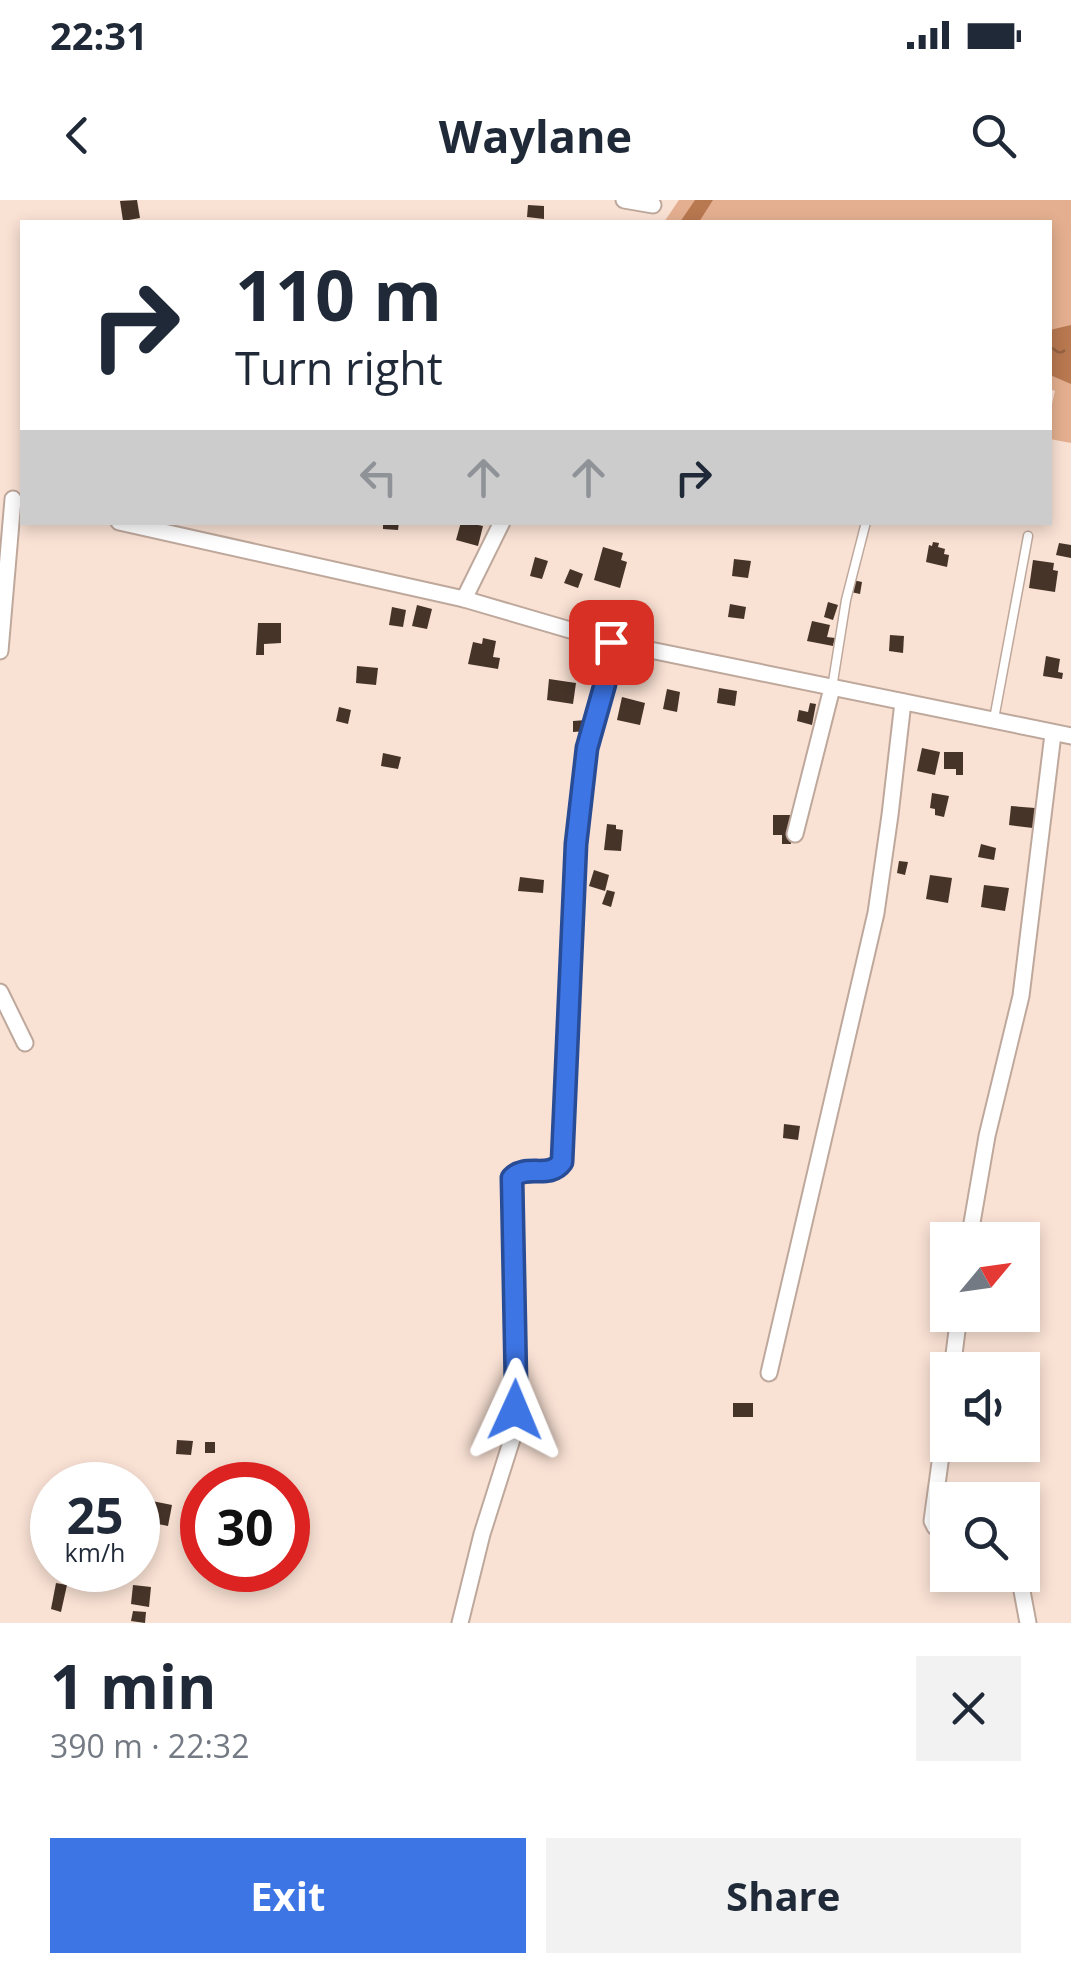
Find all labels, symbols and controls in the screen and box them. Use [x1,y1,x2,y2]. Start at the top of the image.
text: 22:31 [50,9,148,61]
text: Waylane [439,105,632,166]
icon: back [50,108,105,163]
icon: search [966,108,1021,163]
text: 110 m [235,246,442,342]
icon: right [70,260,200,390]
text: Turn right [235,337,443,398]
icon: left [351,450,406,505]
icon: ahead [456,450,511,505]
icon: ahead [561,450,616,505]
icon: right [666,450,721,505]
pin [569,600,654,685]
icon: arrive [584,615,639,670]
north arrow [930,1222,1040,1332]
map controls [930,1222,1040,1592]
button: sound [930,1352,1040,1462]
position arrow [463,1358,567,1462]
speed limit sign: 30 [180,1462,310,1592]
text: 25 [66,1481,124,1549]
button: search [930,1482,1040,1592]
text: km/h [65,1535,125,1569]
text: 1 min [50,1645,217,1727]
button: close [916,1656,1021,1761]
text: 390 m · 22:32 [50,1724,249,1767]
button: Exit [50,1838,526,1953]
button: Share [546,1838,1021,1953]

